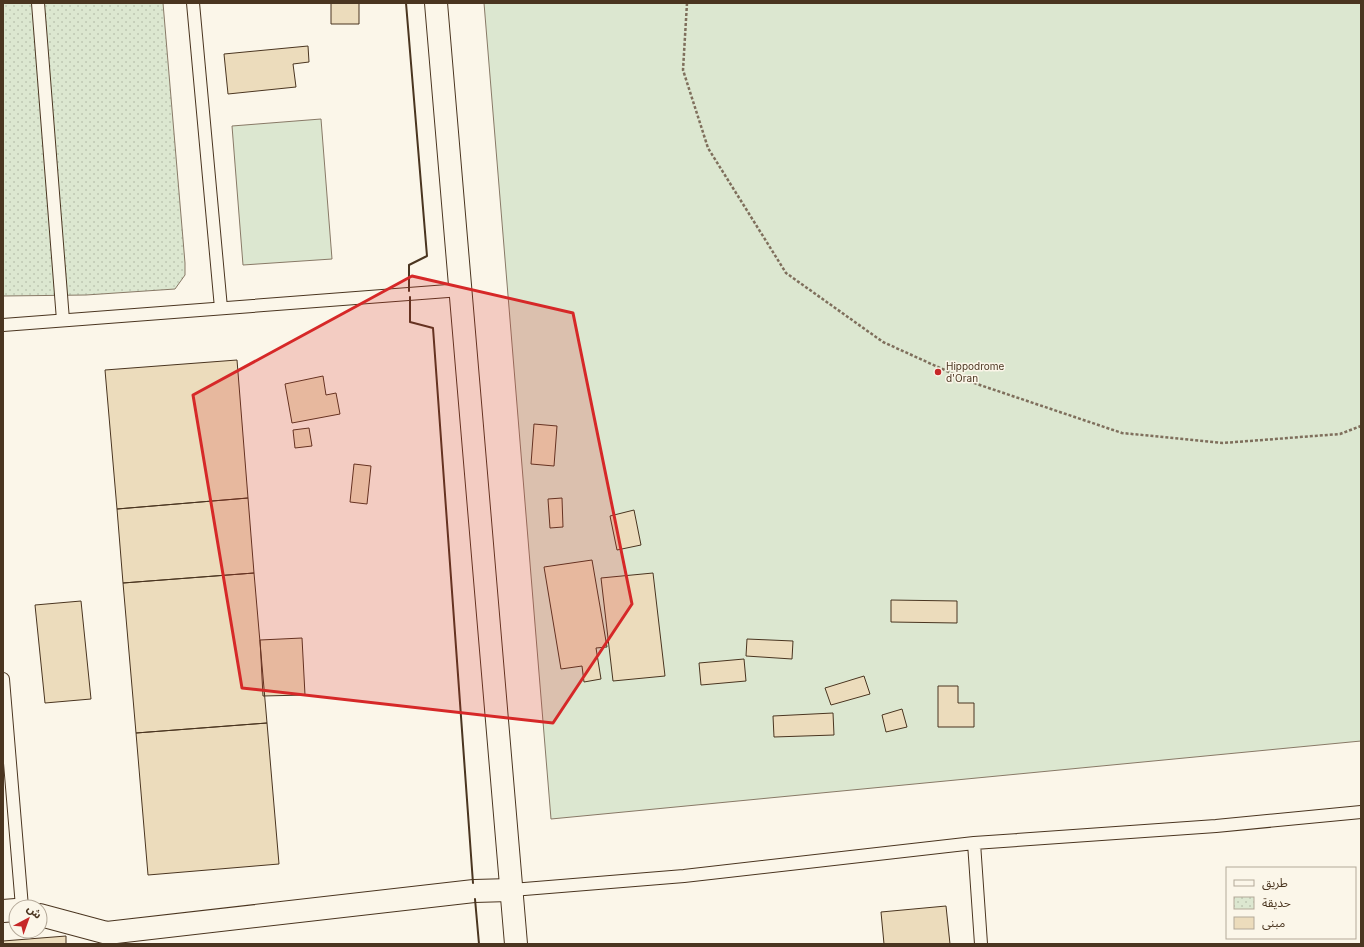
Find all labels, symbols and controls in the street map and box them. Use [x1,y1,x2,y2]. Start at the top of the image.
place label: Hippodrome d'Oran [946,360,1005,384]
marker: Hippodrome d'Oran [933,367,943,377]
legend [1226,867,1356,939]
text: طريق [1262,875,1288,891]
text: حديقة [1262,895,1291,910]
north arrow [8,899,48,939]
text: ش [24,901,45,922]
text: مبنى [1262,915,1285,930]

